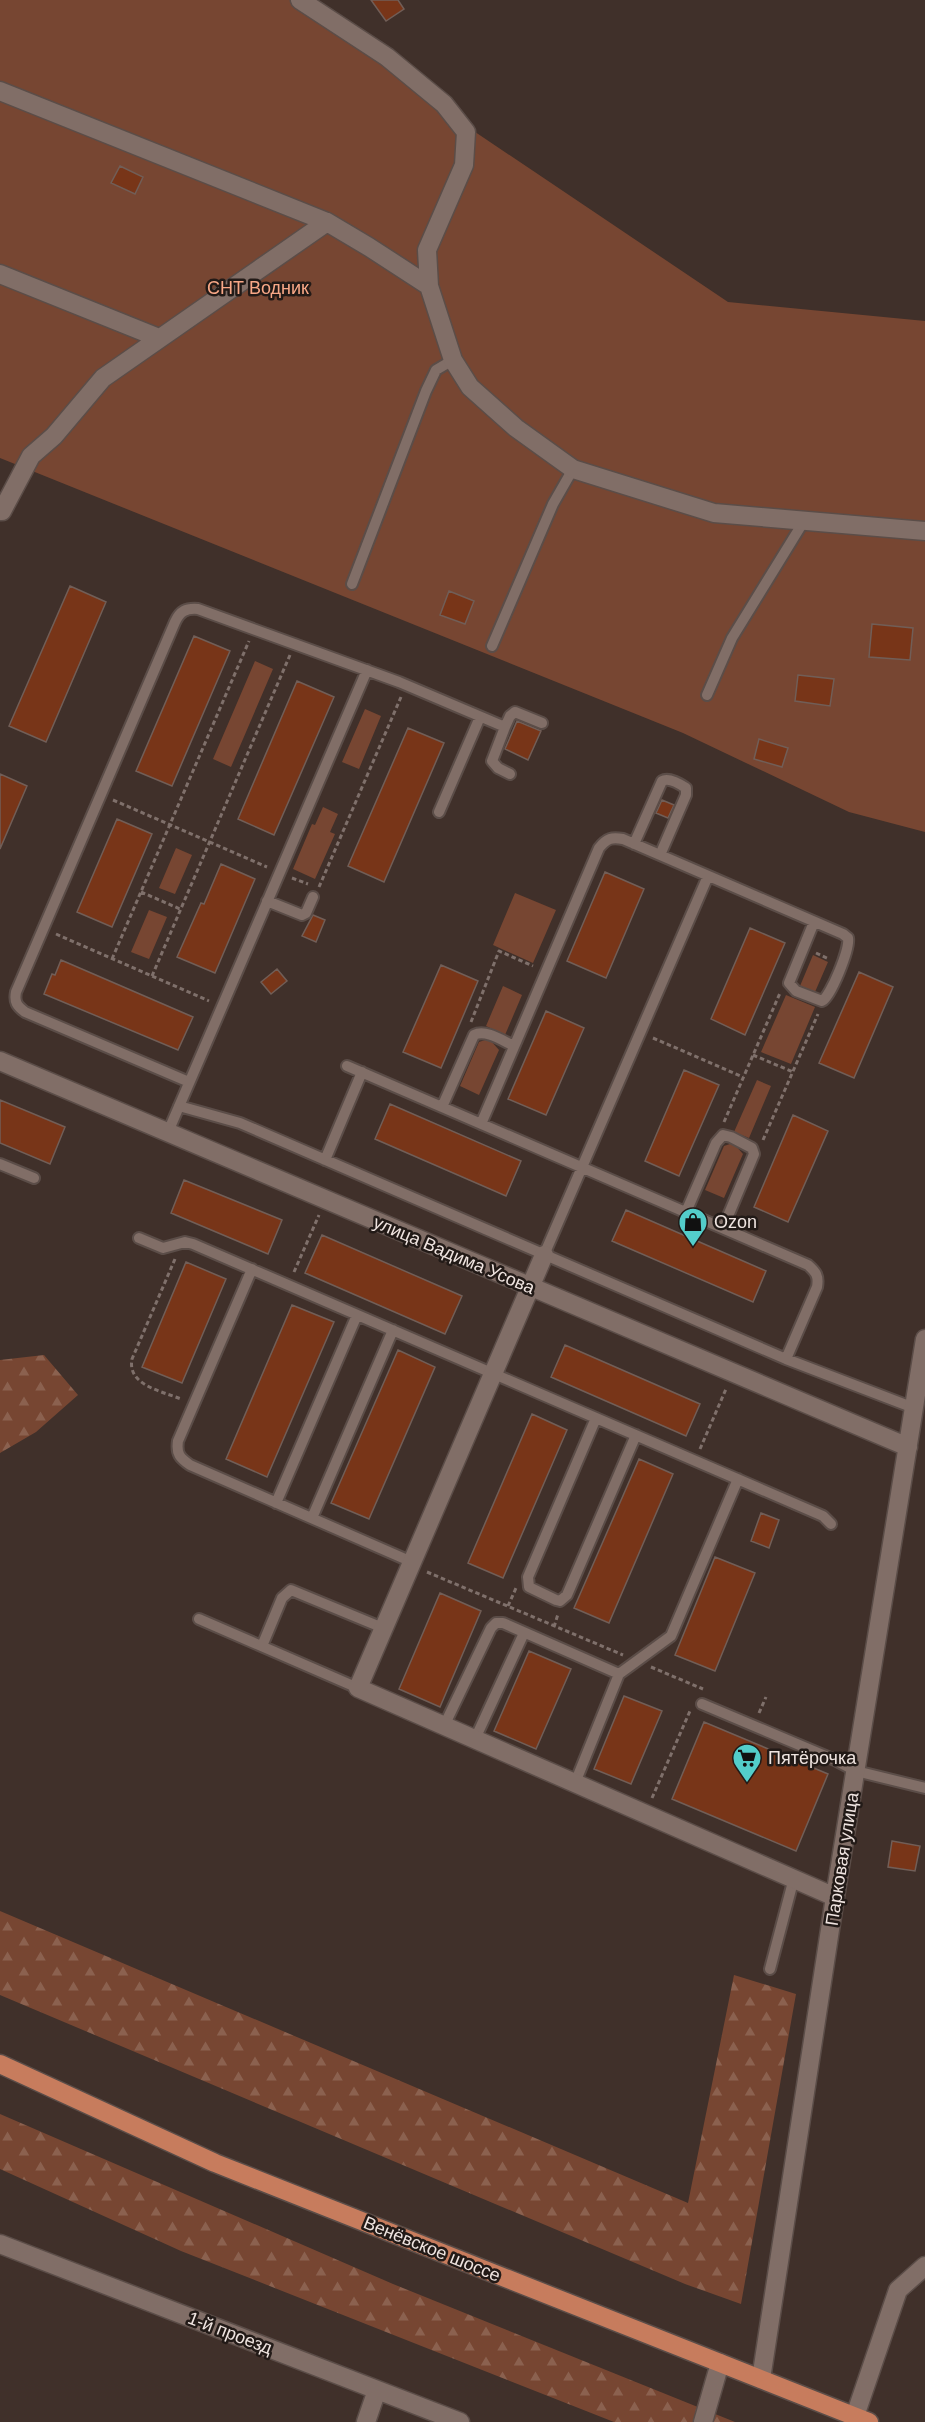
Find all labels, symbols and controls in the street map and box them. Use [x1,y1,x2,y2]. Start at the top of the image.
park label: СНТ Водник [207,278,309,298]
shop icon: Ozon [677,1206,709,1248]
street label: улица Вадима Усова [370,1212,539,1298]
place label: Ozon [714,1212,757,1232]
supermarket icon: Пятёрочка [731,1742,763,1784]
place label: Пятёрочка [768,1748,857,1768]
street label: Парковая улица [822,1790,863,1927]
street label: Венёвское шоссе [361,2212,503,2286]
street label: 1-й проезд [185,2308,275,2358]

